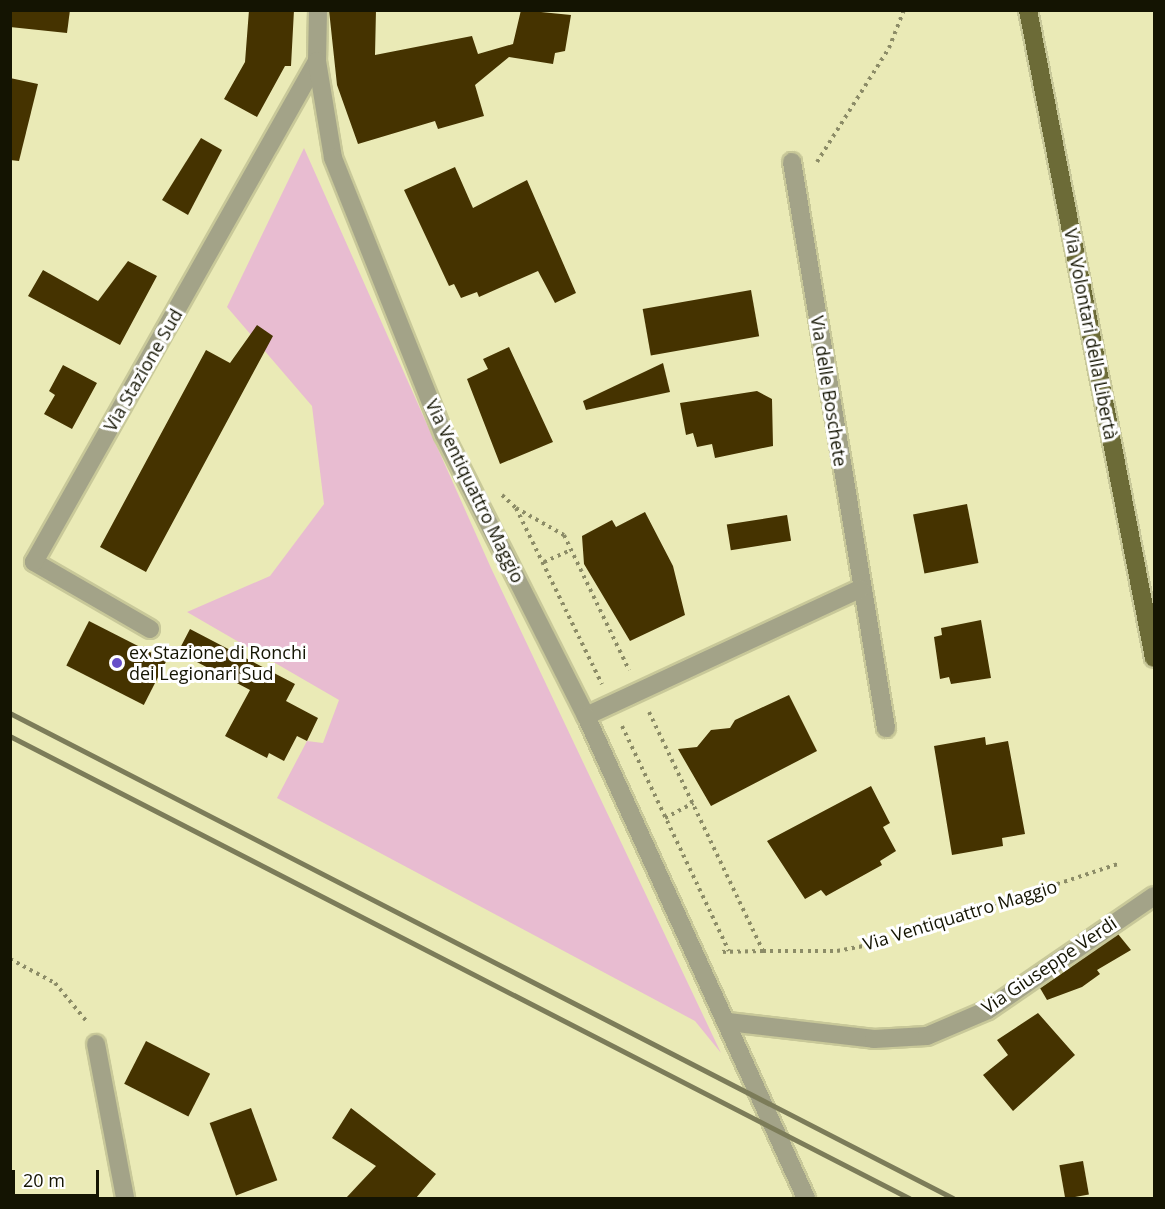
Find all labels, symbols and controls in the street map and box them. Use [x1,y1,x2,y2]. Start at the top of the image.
street label: Via Volontari della Libertà [1060,227,1122,441]
street label: Via Stazione Sud [99,305,187,435]
street label: Via delle Boschete [806,314,852,468]
street label: Via Ventiquattro Maggio [421,396,529,586]
place label: ex Stazione di Ronchi dei Legionari Sud [129,642,307,684]
marker: ex Stazione di Ronchi dei Legionari Sud [110,656,124,670]
street label: Via Ventiquattro Maggio [860,875,1060,955]
street label: Via Giuseppe Verdi [978,912,1120,1018]
scale bar [15,1158,102,1196]
text: 20 m [23,1168,65,1192]

